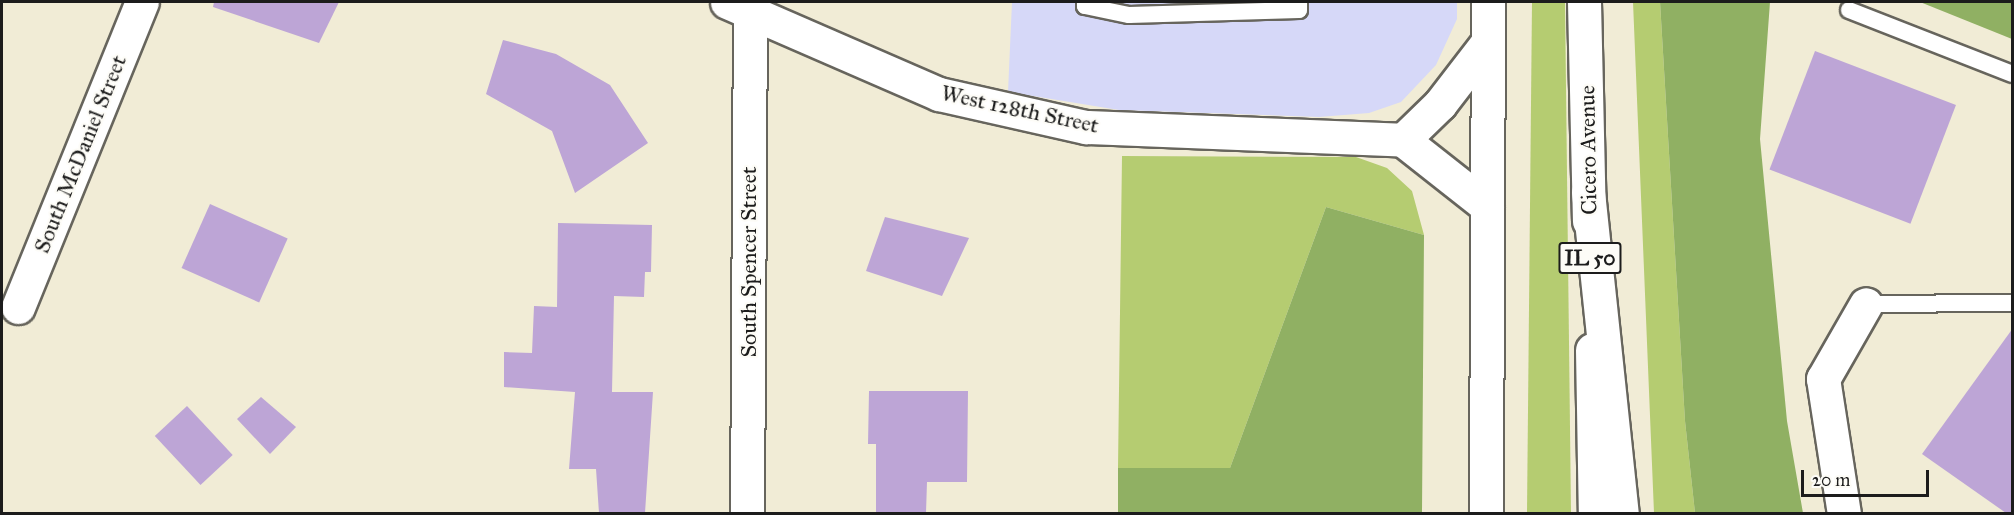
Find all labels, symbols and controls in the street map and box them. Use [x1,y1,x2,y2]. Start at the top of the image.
street label: South McDaniel Street [28,51,132,257]
street label: West 128th Street [939,79,1101,139]
street label: Cicero Avenue [1574,85,1602,215]
street label: South Spencer Street [736,166,762,358]
road number: IL 50 [1557,240,1623,276]
scale bar [1804,458,1932,496]
text: 20 m [1812,469,1850,491]

